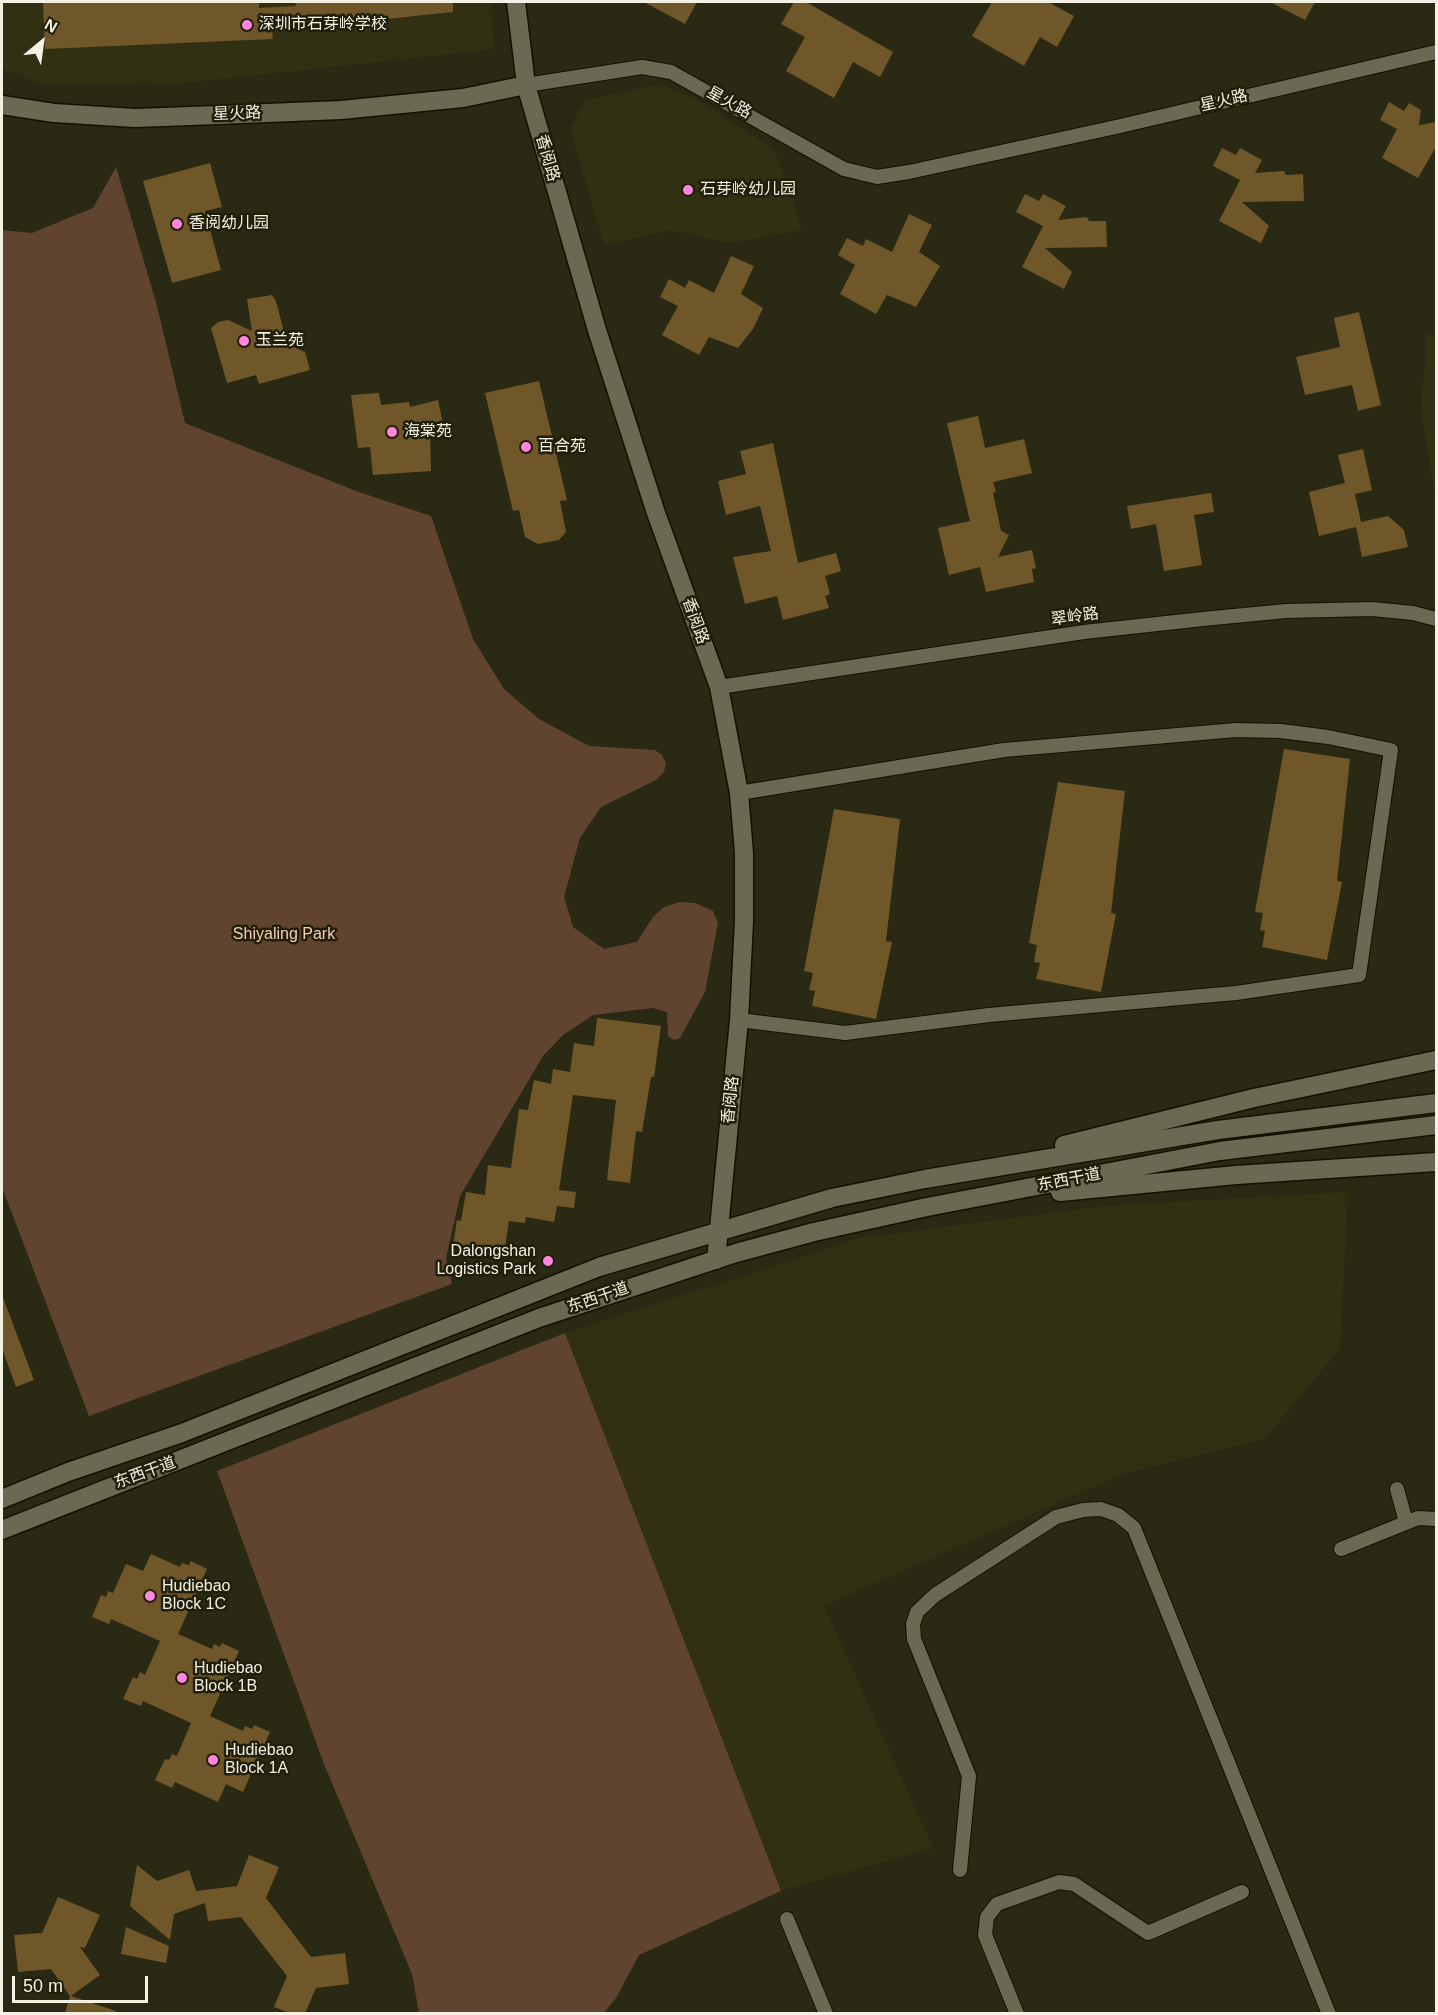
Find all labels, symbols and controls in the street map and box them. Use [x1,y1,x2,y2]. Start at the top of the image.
north arrow [12,12,72,72]
place label: 深圳市石芽岭学校 [259,15,387,35]
text: N [42,16,60,36]
marker: 深圳市石芽岭学校 [240,18,254,32]
street label: 星火路 [703,83,755,123]
street label: 星火路 [1198,86,1250,116]
street label: 星火路 [213,104,261,124]
street label: 香阅路 [531,132,563,184]
place label: 石芽岭幼儿园 [700,180,796,200]
marker: 石芽岭幼儿园 [681,183,695,197]
place label: 香阅幼儿园 [189,214,269,234]
marker: 香阅幼儿园 [170,217,184,231]
place label: 玉兰苑 [256,331,304,351]
marker: 玉兰苑 [237,334,251,348]
place label: 海棠苑 [404,422,452,442]
marker: 海棠苑 [385,425,399,439]
place label: 百合苑 [538,437,586,457]
marker: 百合苑 [519,440,533,454]
street label: 香阅路 [678,595,712,647]
street label: 翠岭路 [1050,604,1100,630]
park label: Shiyaling Park [233,925,335,945]
street label: 香阅路 [719,1075,743,1125]
street label: 东西干道 [1036,1164,1102,1196]
place label: Dalongshan Logistics Park [436,1242,536,1280]
marker: Dalongshan Logistics Park [541,1254,555,1268]
street label: 东西干道 [565,1279,631,1317]
street label: 东西干道 [112,1453,178,1493]
place label: Hudiebao Block 1C [162,1577,230,1615]
marker: Hudiebao Block 1C [143,1589,157,1603]
place label: Hudiebao Block 1B [194,1659,262,1697]
marker: Hudiebao Block 1B [175,1671,189,1685]
place label: Hudiebao Block 1A [225,1741,294,1779]
marker: Hudiebao Block 1A [206,1753,220,1767]
scale bar [15,1964,152,2002]
text: 50 m [23,1976,63,1996]

